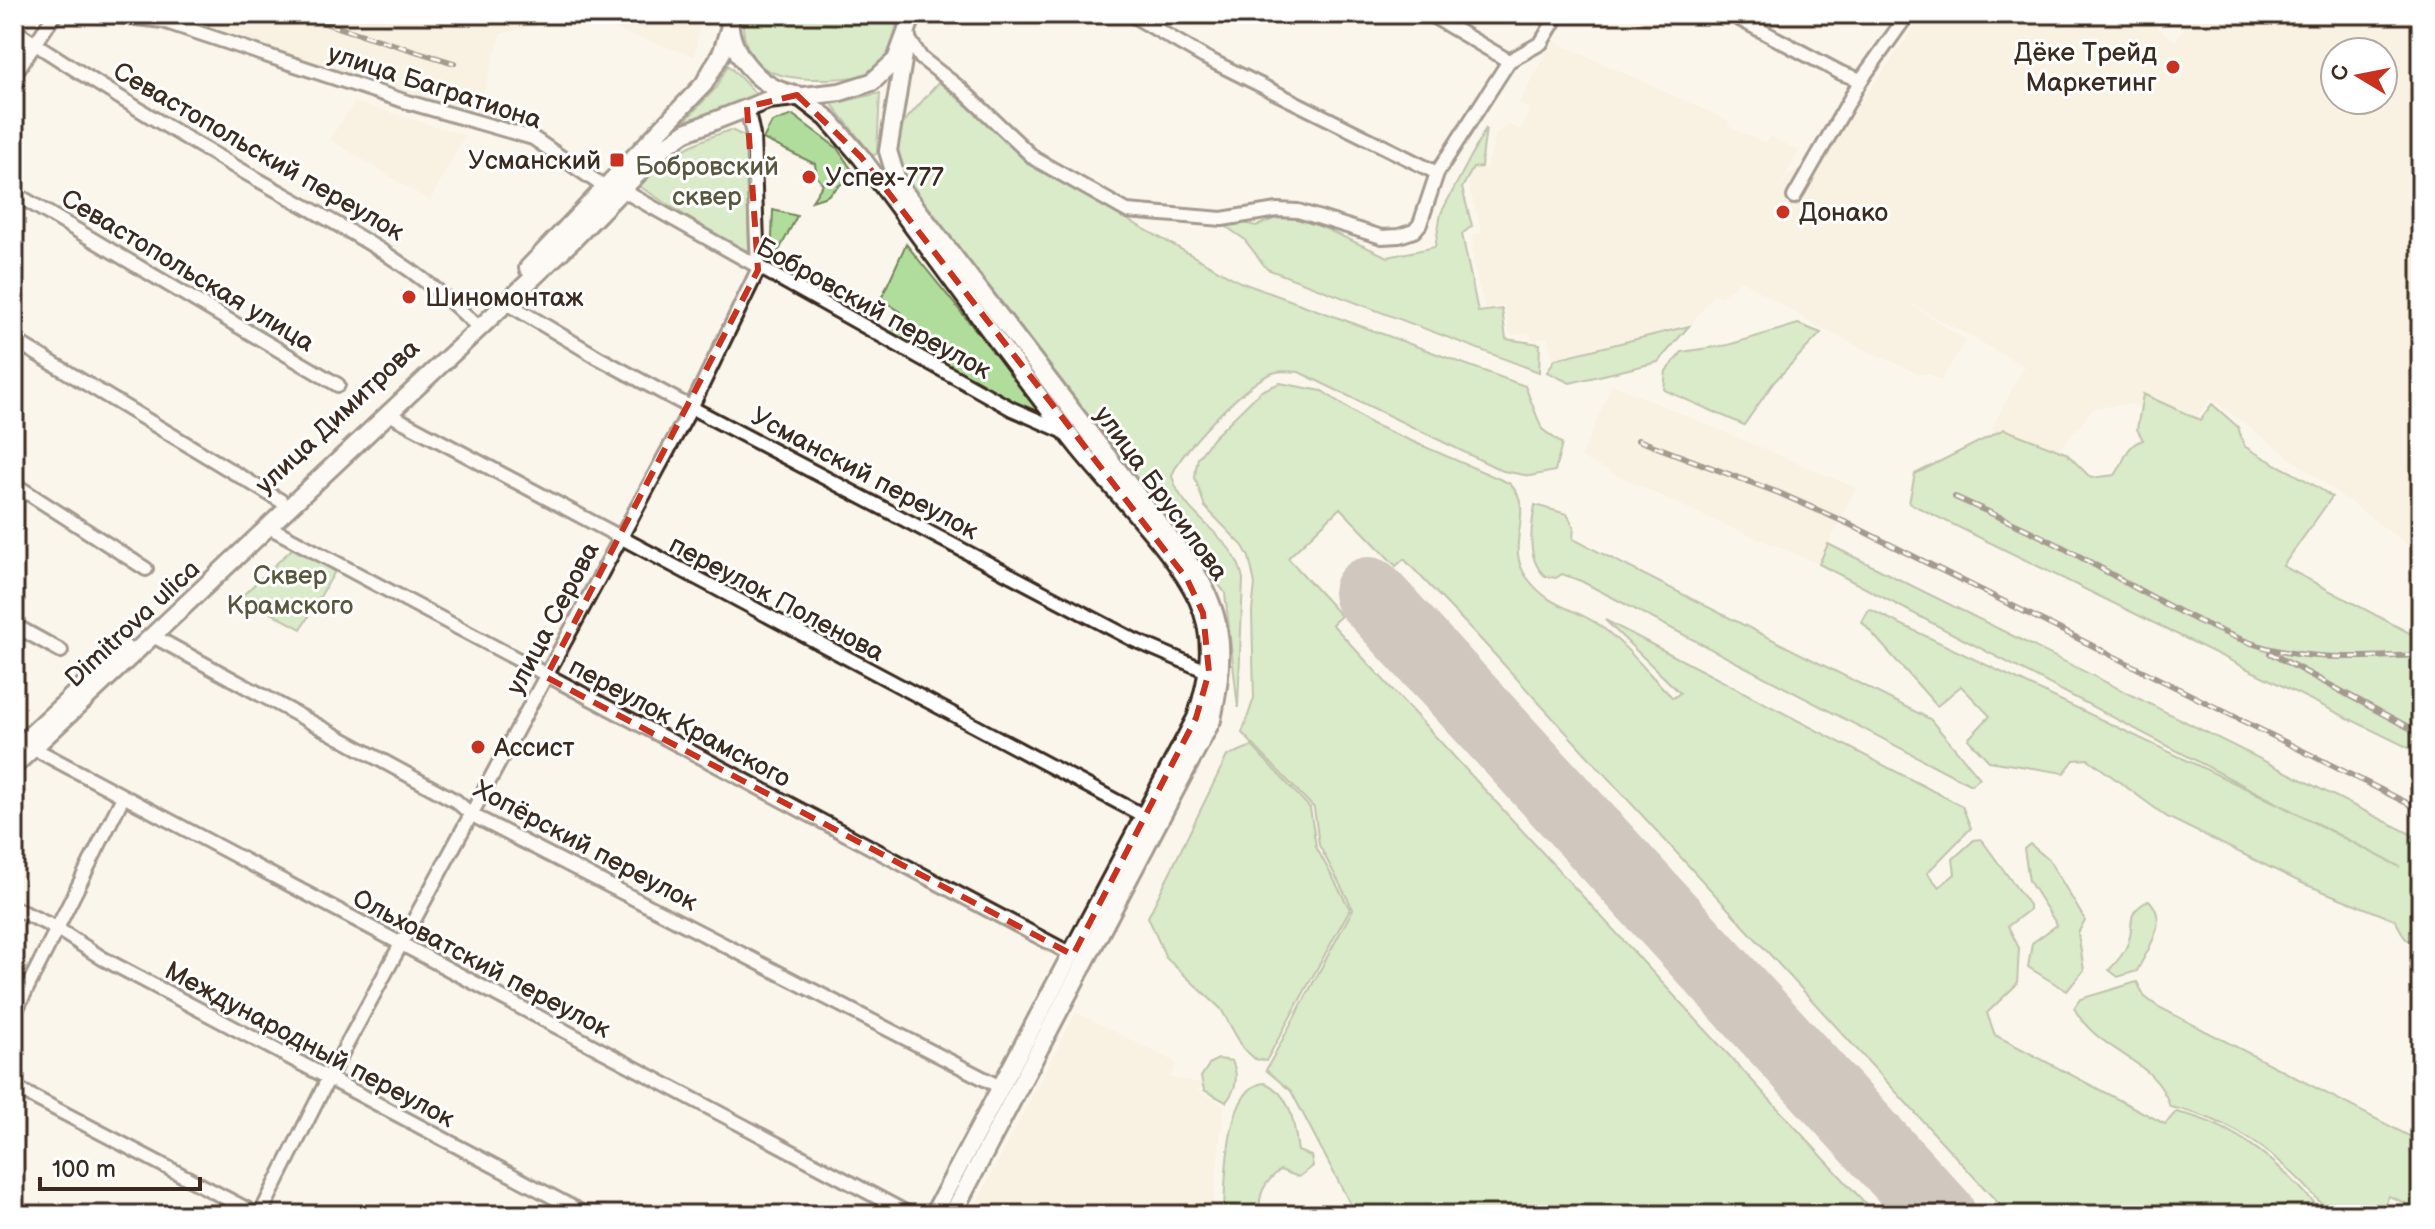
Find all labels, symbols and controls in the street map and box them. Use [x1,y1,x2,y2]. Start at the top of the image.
north arrow [2319,36,2399,116]
street label: улица Багратиона [324,38,545,137]
place label: Дёке Трейд Маркетинг [2014,38,2157,99]
street label: Севастопольский переулок [107,56,409,248]
marker: Дёке Трейд Маркетинг [2164,58,2182,76]
text: С [2326,63,2355,83]
place label: Усманский [468,146,601,177]
marker: Усманский [608,151,626,169]
park label: Бобровский сквер [635,152,779,213]
place label: Успех-777 [825,163,944,194]
marker: Успех-777 [800,168,818,186]
street label: Севастопольская улица [55,183,319,359]
place label: Донако [1799,198,1888,229]
marker: Донако [1774,203,1792,221]
street label: Бобровский переулок [751,232,996,387]
place label: Шиномонтаж [425,283,584,314]
marker: Шиномонтаж [400,288,418,306]
street label: улица Димитрова [250,333,426,501]
street label: Усманский переулок [745,401,983,547]
street label: улица Брусилова [1087,401,1235,587]
street label: переулок Поленова [663,530,889,669]
street label: улица Серова [500,537,607,700]
street label: Dimitrova ulica [59,554,207,694]
park label: Сквер Крамского [227,561,353,622]
street label: переулок Крамского [563,652,795,795]
place label: Ассист [493,733,575,764]
marker: Ассист [469,738,487,756]
street label: Хопёрский переулок [468,774,703,919]
street label: Ольховатский переулок [347,883,616,1046]
street label: Международный переулок [159,956,460,1135]
scale bar [40,1141,200,1191]
text: 100 m [52,1155,116,1184]

